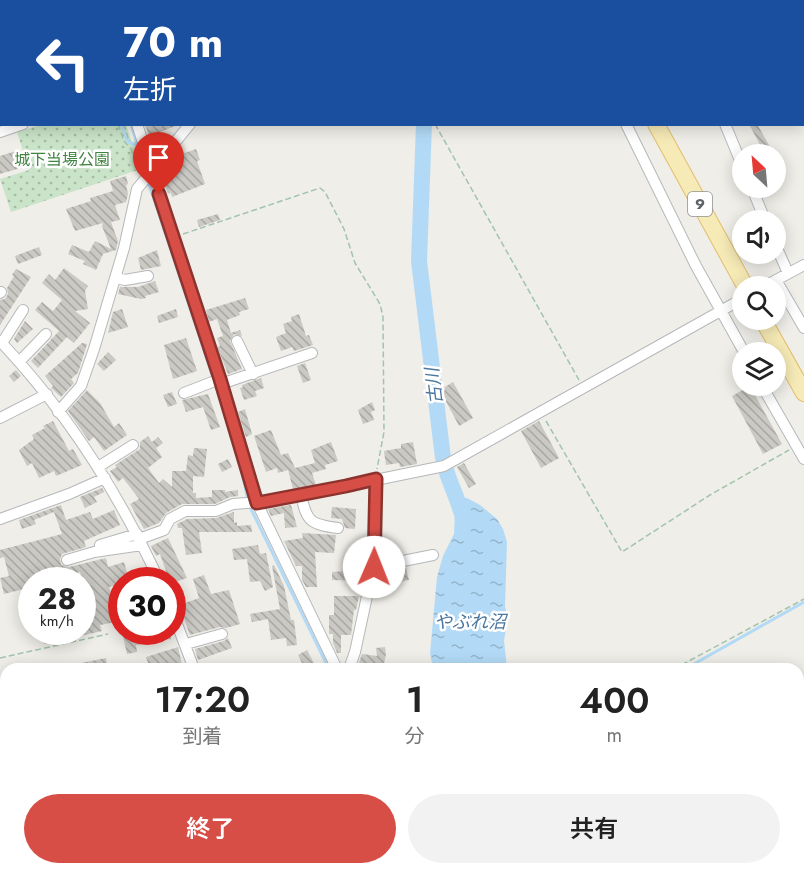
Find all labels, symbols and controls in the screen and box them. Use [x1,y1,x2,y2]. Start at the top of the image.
text: 70 m [123,12,223,73]
icon: left [24,24,102,102]
text: 左折 [123,70,177,109]
pin [133,132,184,194]
icon: arrive [142,141,175,174]
north arrow [732,144,786,198]
map controls [732,144,786,396]
park label: 城下当場公園 [14,148,110,171]
road number: 9 [688,192,712,216]
button: sound [732,210,786,264]
button: search [732,276,786,330]
button: layers [732,342,786,396]
water label: 古川 [419,365,449,405]
position arrow [342,535,406,599]
speed limit sign: 30 [108,567,186,645]
text: 28 [38,577,76,620]
water label: やぶれ沼 [434,609,509,635]
text: km/h [40,610,74,632]
text: 17:20 [155,673,250,725]
text: 1 [406,673,424,725]
text: 400 [579,674,649,726]
text: m [607,721,622,750]
text: 到着 [182,722,222,751]
text: 分 [405,722,425,751]
button: 終了 [24,794,396,863]
button: 共有 [408,794,780,863]

